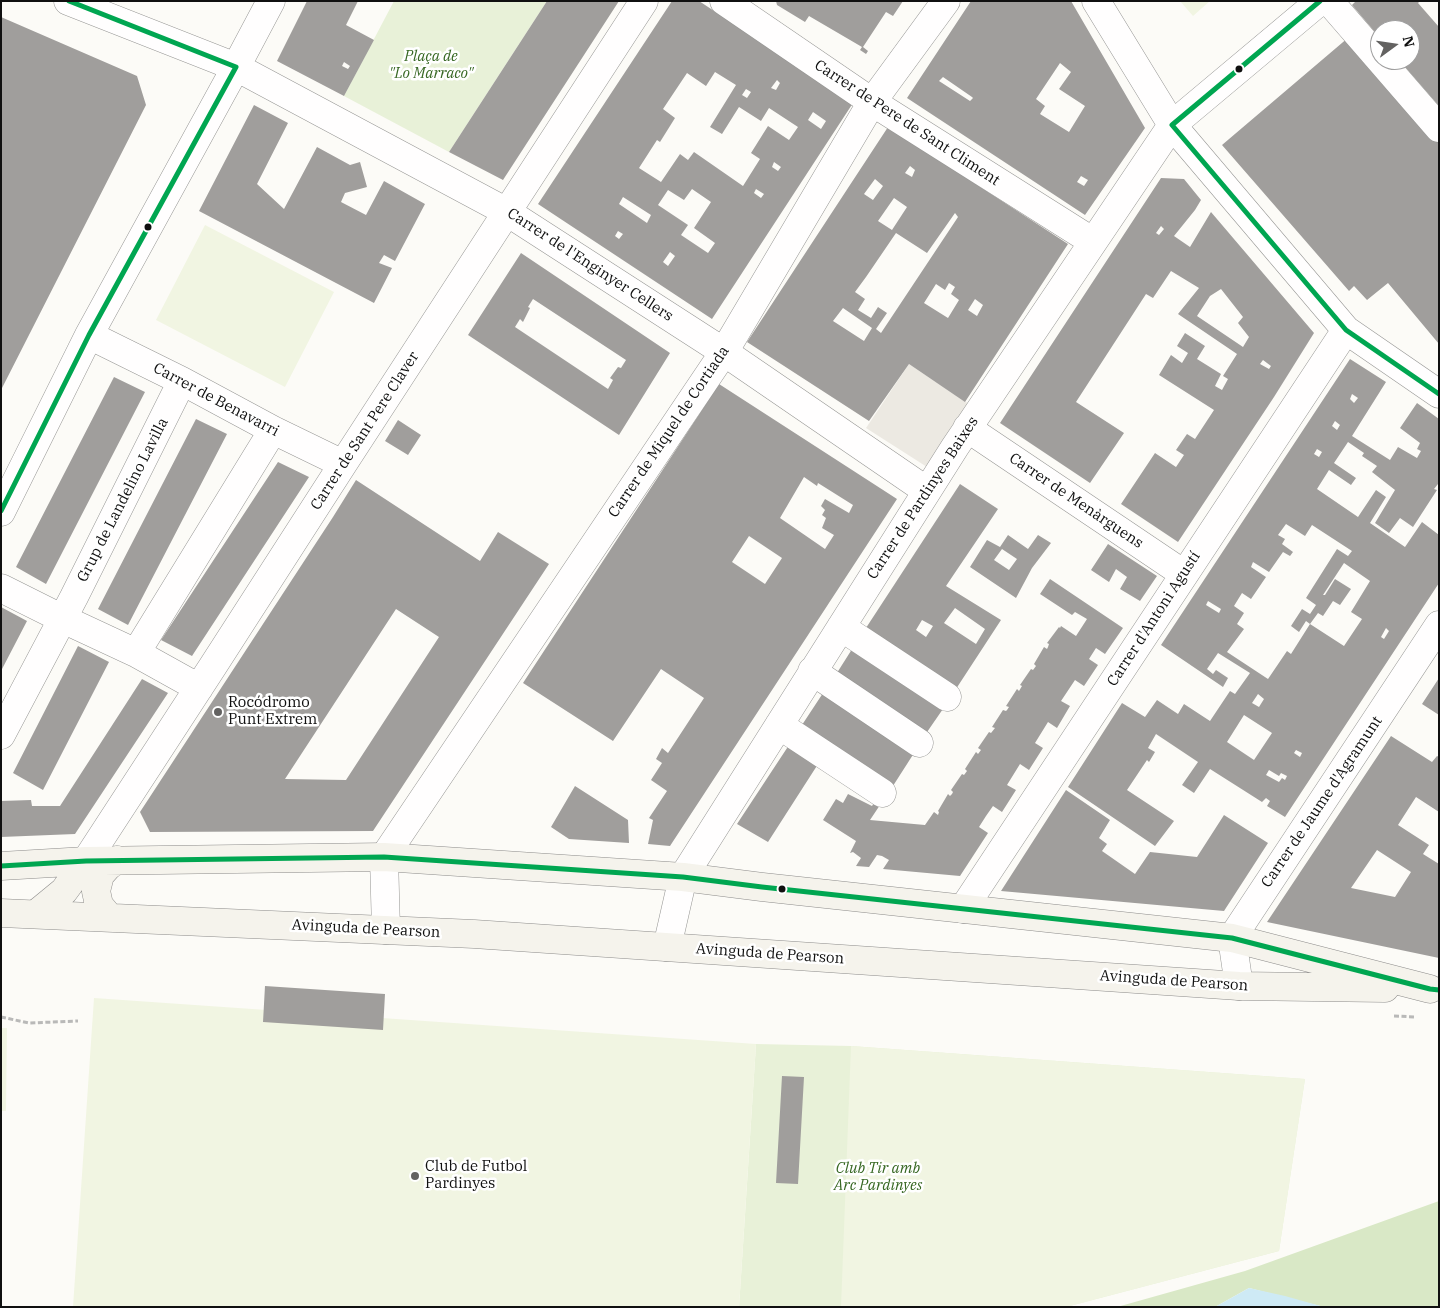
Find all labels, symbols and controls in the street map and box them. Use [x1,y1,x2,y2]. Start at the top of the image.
north arrow [1370,20,1420,70]
text: N [1399,34,1419,49]
park label: Plaça de "Lo Marraco" [389,48,473,83]
street label: Carrer de Pere de Sant Climent [811,56,1003,190]
unlabelled marker [1234,64,1244,74]
street label: Carrer de l'Enginyer Cellers [504,205,676,325]
unlabelled marker [143,222,153,232]
street label: Carrer de Miquel de Cortiada [605,343,733,521]
street label: Carrer de Sant Pere Claver [307,348,423,514]
street label: Carrer de Benavarri [150,359,282,441]
street label: Carrer de Pardinyes Baixes [864,413,982,583]
street label: Grup de Landelino Lavilla [74,415,172,585]
street label: Carrer de Menàrguens [1006,449,1146,553]
street label: Carrer d'Antoni Agustí [1104,548,1204,690]
place label: Rocódromo Punt Extrem [228,694,317,729]
marker: Rocódromo Punt Extrem [212,706,224,718]
street label: Carrer de Jaume d'Agramunt [1258,713,1386,891]
unlabelled marker [777,884,787,894]
street label: Avinguda de Pearson [291,916,441,942]
street label: Avinguda de Pearson [695,940,845,968]
street label: Avinguda de Pearson [1099,967,1249,995]
place label: Club de Futbol Pardinyes [425,1158,527,1193]
park label: Club Tir amb Arc Pardinyes [834,1160,922,1195]
marker: Club de Futbol Pardinyes [409,1170,421,1182]

